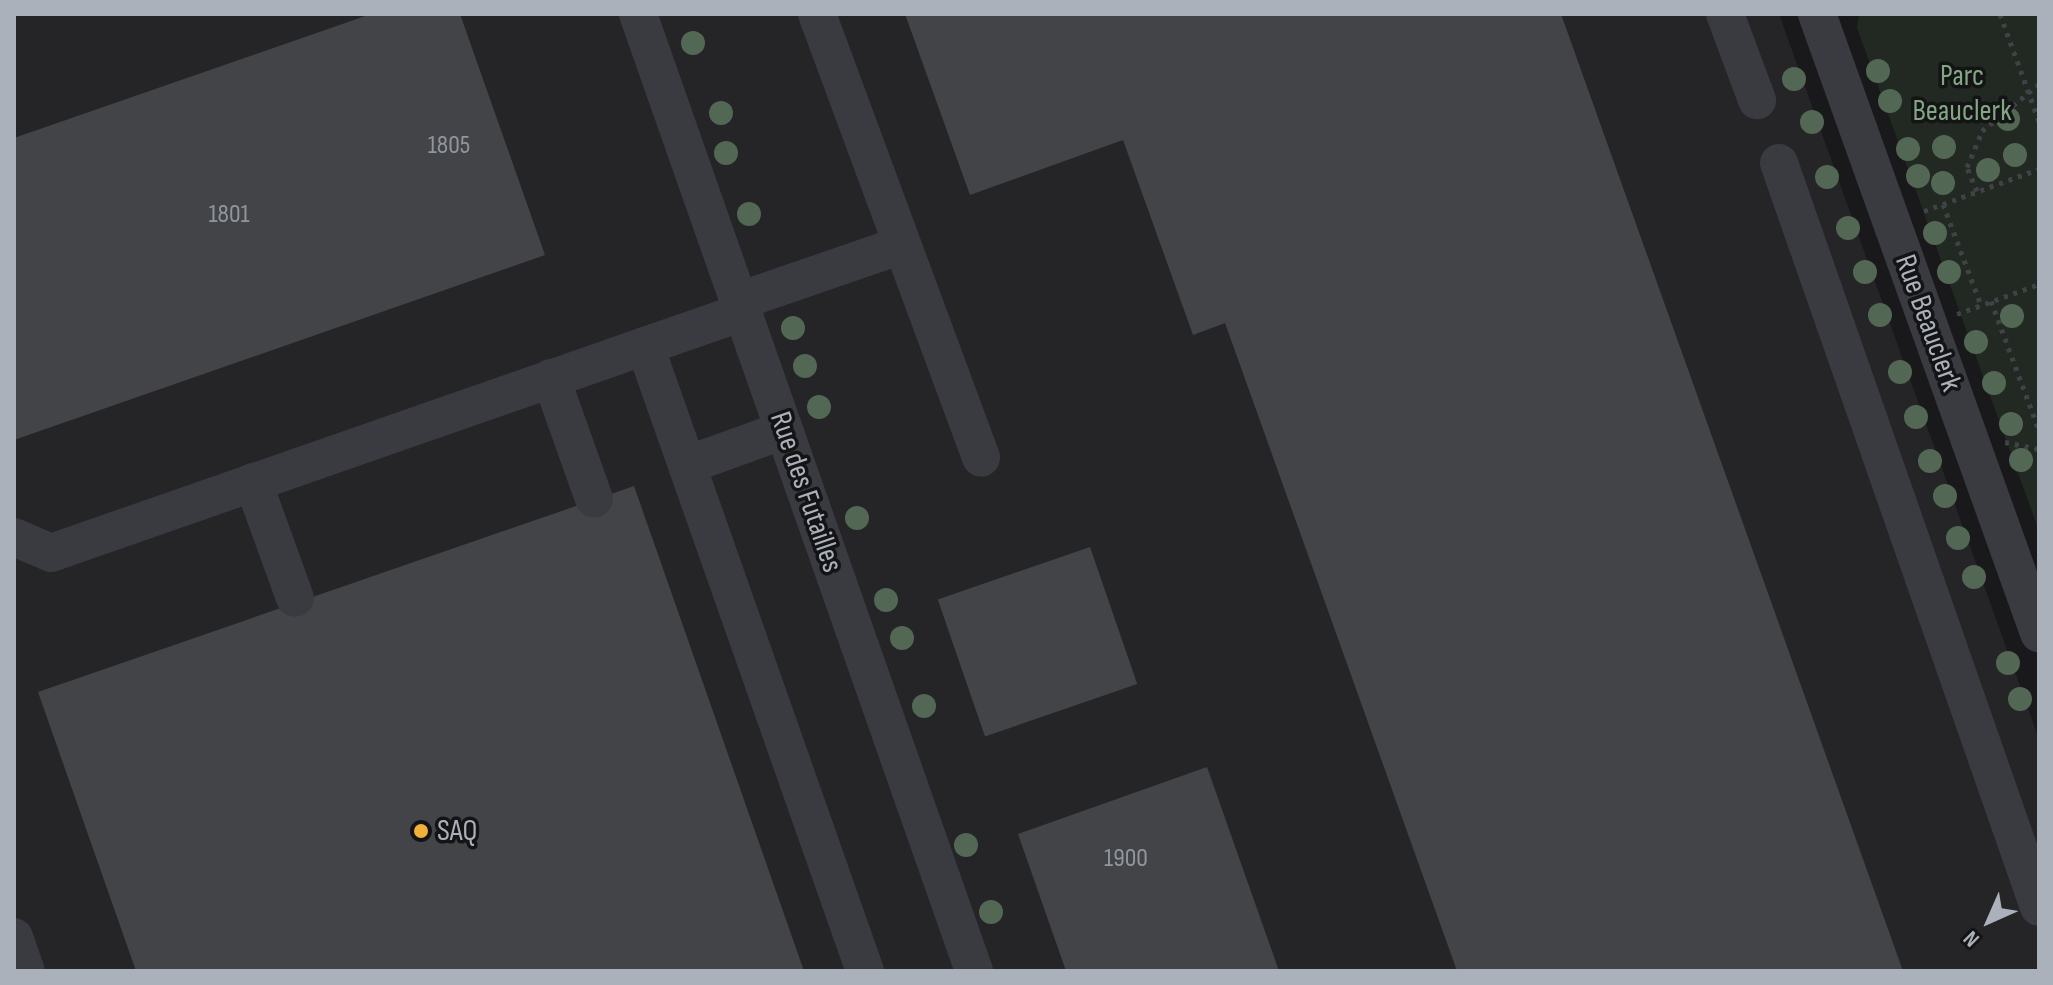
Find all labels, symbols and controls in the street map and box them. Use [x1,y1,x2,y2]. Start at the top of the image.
park label: Parc Beauclerk [1912,58,2012,128]
house number: 1805 [428,130,470,162]
house number: 1801 [208,199,250,231]
street label: Rue Beauclerk [1887,250,1969,396]
street label: Rue des Futailles [762,407,850,577]
place label: SAQ [437,813,477,849]
marker: SAQ [412,822,430,840]
house number: 1900 [1104,843,1148,875]
north arrow [1949,881,2029,961]
text: N [1958,925,1985,952]

